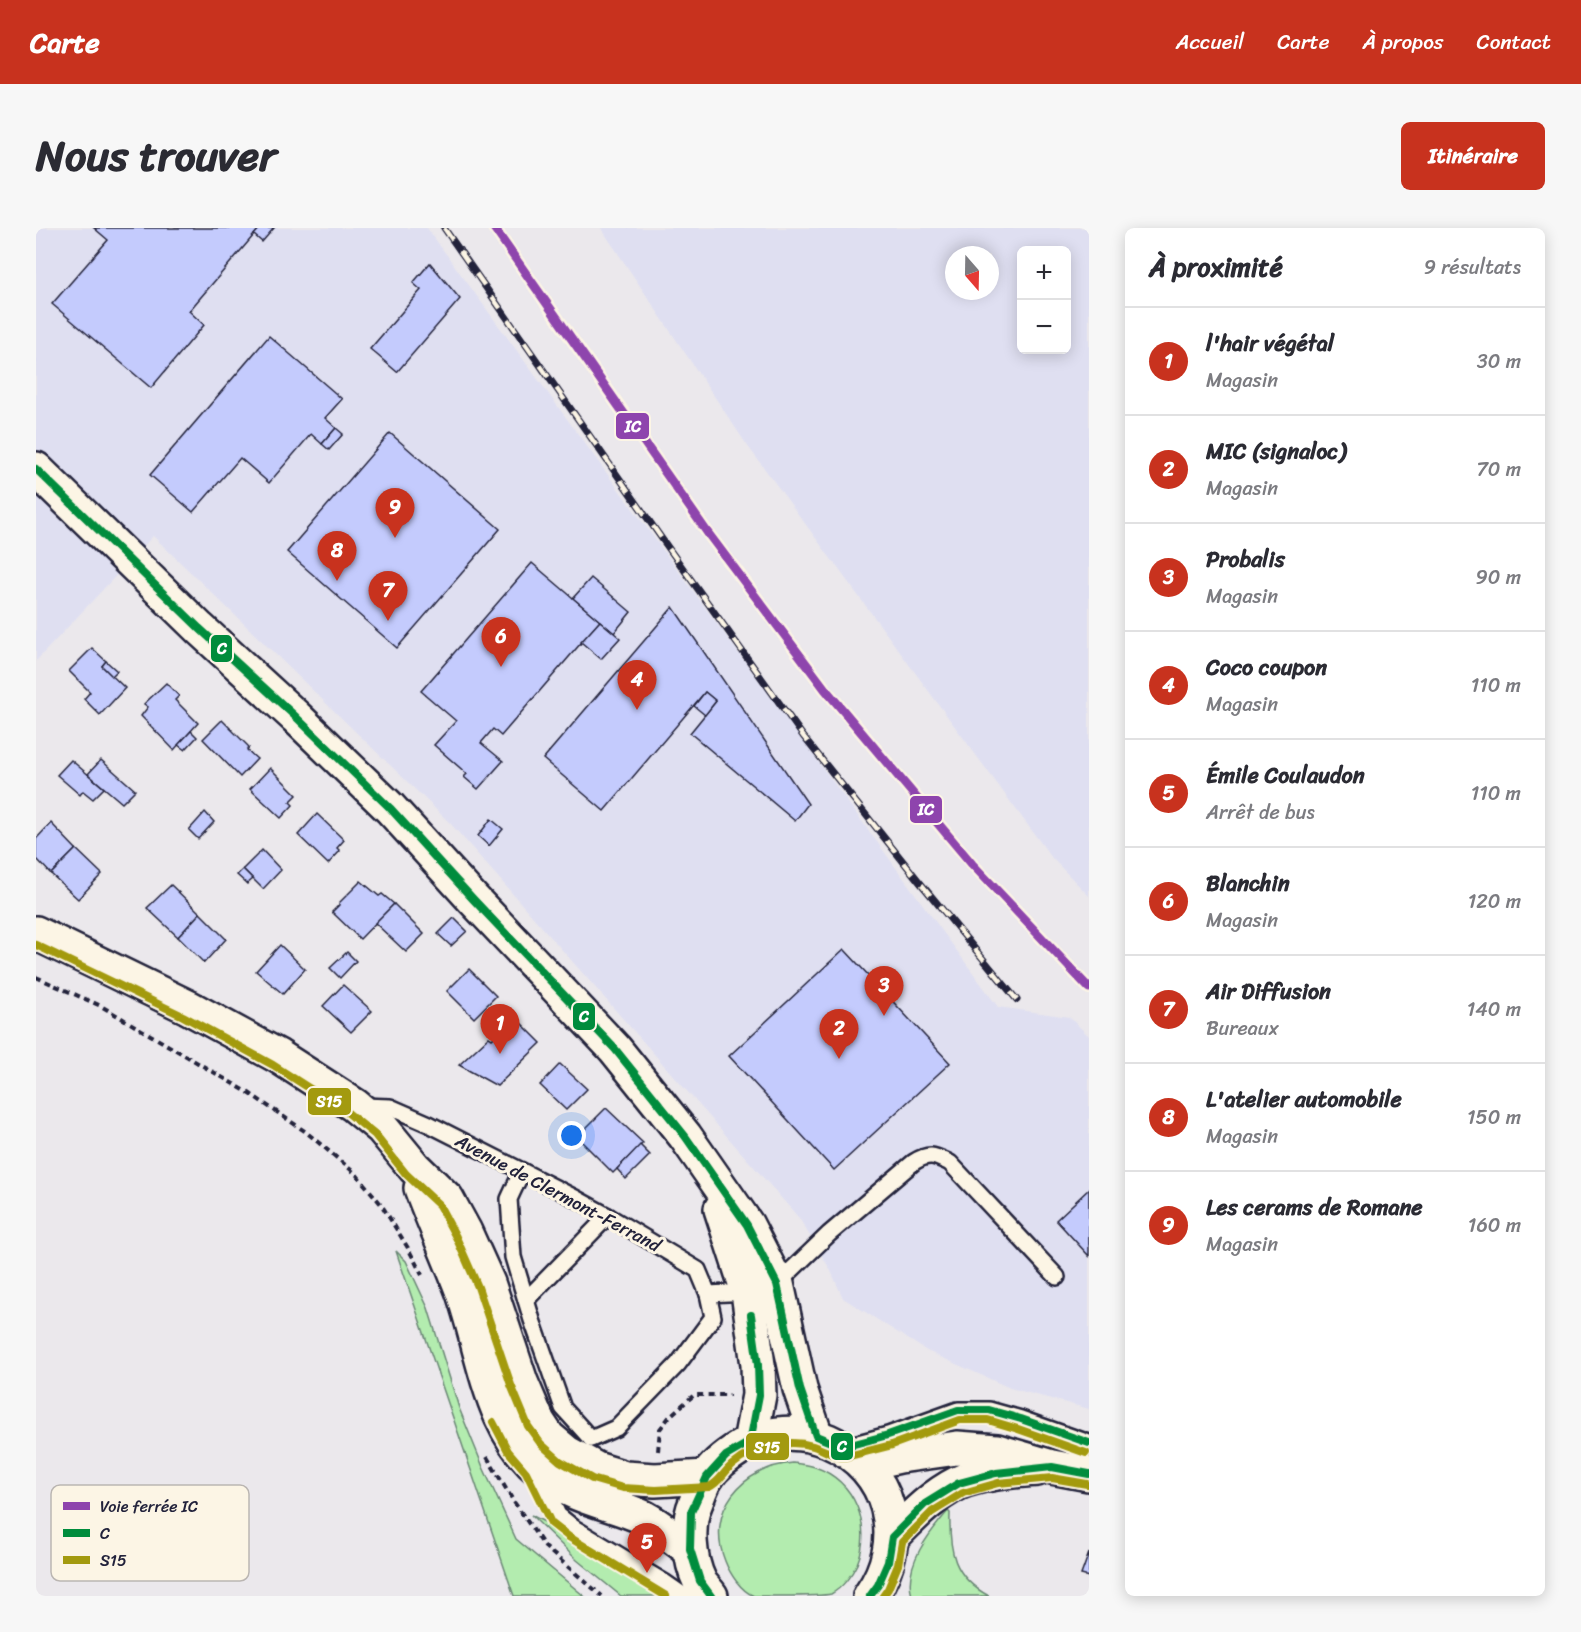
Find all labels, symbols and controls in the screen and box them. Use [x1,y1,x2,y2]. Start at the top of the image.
text: Carte [30,18,100,67]
text: Accueil [1176,23,1244,61]
text: Carte [1277,23,1330,61]
text: À propos [1363,23,1444,61]
text: Contact [1477,23,1551,61]
text: Nous trouver [36,119,276,193]
button: Itinéraire [1401,122,1545,190]
text: À proximité [1149,244,1283,290]
north arrow [945,246,999,300]
map controls [1017,246,1071,354]
button: + [1017,246,1071,300]
text: 9 résultats [1424,250,1521,285]
button: − [1017,300,1071,354]
text: l'hair végétal [1206,324,1334,363]
text: 1 [1164,344,1173,379]
text: 30 m [1477,344,1521,379]
text: Magasin [1206,363,1278,398]
line badge: IC [615,412,650,440]
text: IC [624,412,642,441]
text: MIC (signaloc) [1206,432,1346,471]
text: 2 [1163,452,1174,487]
text: 70 m [1476,452,1521,487]
text: Magasin [1206,471,1278,506]
pin: 9 [376,488,414,538]
pin: 8 [318,532,356,581]
text: Probalis [1206,540,1285,579]
text: 3 [1163,560,1174,595]
text: 90 m [1476,560,1521,595]
pin: 7 [368,572,408,621]
text: Magasin [1206,579,1278,614]
pin: 6 [482,618,520,667]
line badge: C [210,634,233,663]
text: C [216,634,228,663]
text: Coco coupon [1206,648,1327,687]
pin: 4 [618,660,656,710]
text: 4 [1162,668,1175,703]
text: 110 m [1471,668,1521,703]
text: Magasin [1206,687,1278,722]
text: Émile Coulaudon [1206,756,1365,795]
text: 5 [1162,776,1175,811]
text: 110 m [1471,776,1521,811]
line badge: IC [909,795,943,824]
text: IC [917,795,935,824]
text: Arrêt de bus [1206,795,1315,830]
text: Blanchin [1206,864,1290,903]
text: 6 [1163,884,1174,919]
text: 120 m [1468,884,1521,919]
text: Magasin [1206,903,1278,938]
pin: 3 [864,966,904,1016]
text: Air Diffusion [1206,972,1331,1011]
text: 7 [1163,992,1174,1027]
text: 140 m [1467,992,1521,1027]
line badge: C [572,1002,596,1031]
text: C [578,1002,590,1031]
pin: 1 [480,1004,520,1054]
pin: 2 [820,1010,858,1059]
text: Bureaux [1206,1011,1279,1046]
text: L'atelier automobile [1206,1080,1402,1119]
line badge: S15 [307,1087,352,1116]
text: S15 [315,1087,343,1116]
text: 8 [1162,1100,1175,1135]
text: 150 m [1467,1100,1521,1135]
text: Magasin [1206,1119,1278,1154]
your location [557,1121,586,1150]
street label: Avenue de Clermont-Ferrand [448,1125,668,1262]
text: Les cerams de Romane [1206,1188,1423,1227]
text: 9 [1162,1208,1175,1243]
text: 160 m [1468,1208,1521,1243]
text: Magasin [1206,1227,1278,1262]
line badge: S15 [745,1432,790,1461]
line badge: C [830,1432,854,1461]
text: C [836,1432,848,1461]
text: S15 [753,1433,781,1462]
legend [51,1485,249,1581]
text: Voie ferrée IC [100,1492,198,1521]
text: C [100,1519,110,1548]
pin: 5 [628,1524,666,1573]
text: S15 [100,1546,127,1575]

